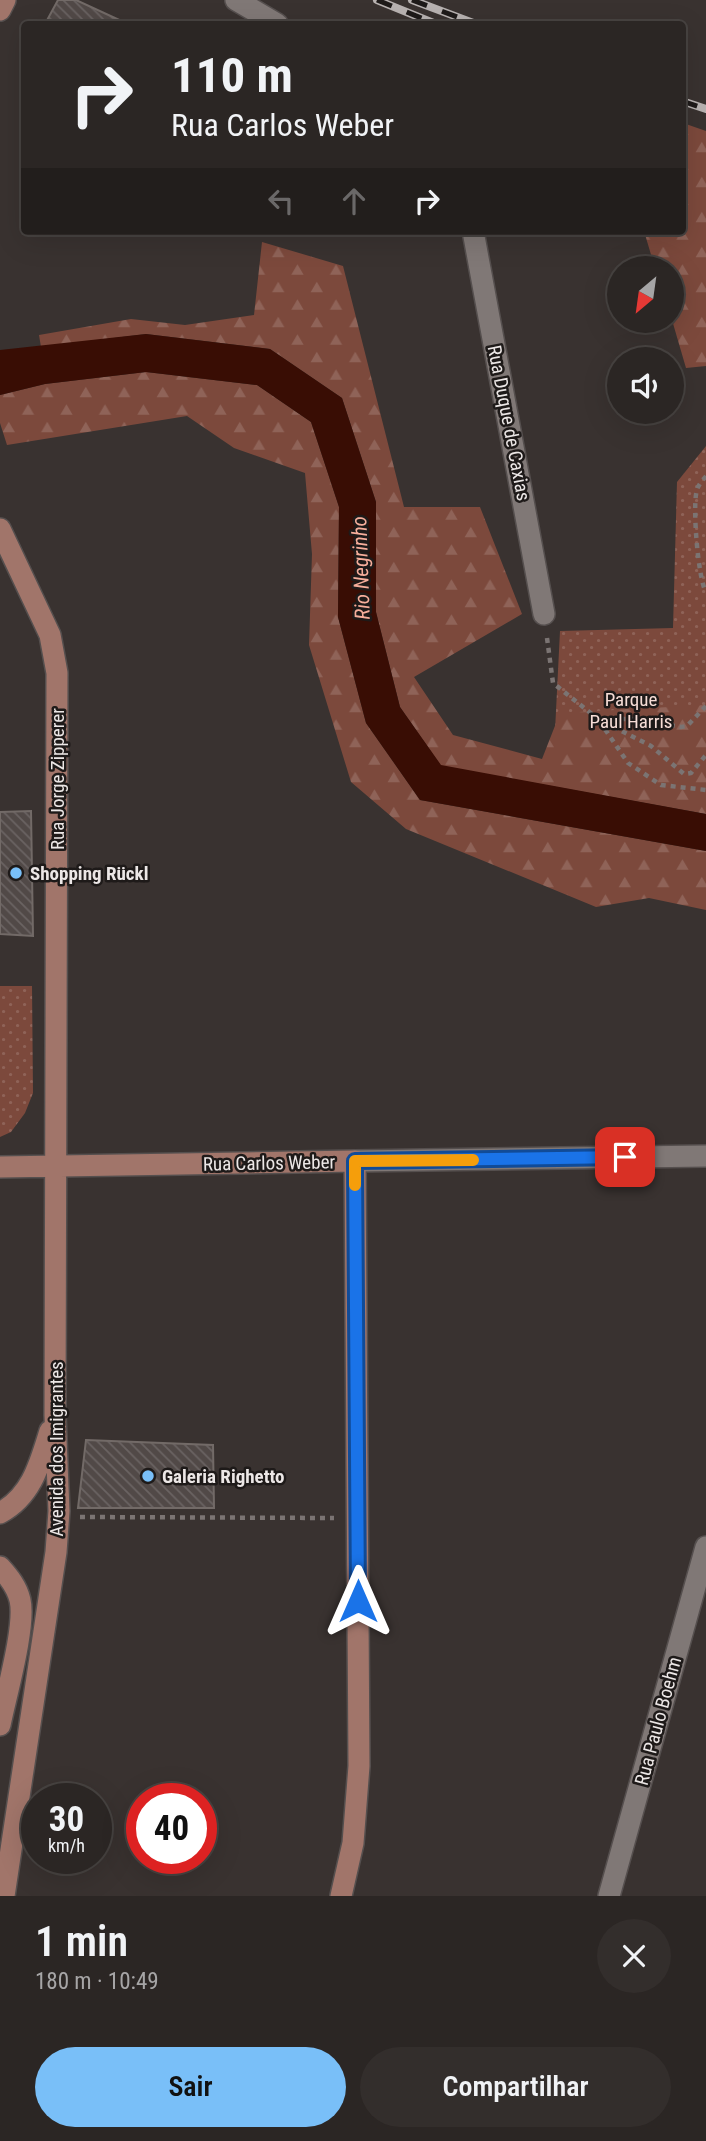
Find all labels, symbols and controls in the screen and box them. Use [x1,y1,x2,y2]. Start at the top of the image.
text: 110 m [171,47,293,104]
icon: right [56,49,147,140]
text: Rua Carlos Weber [171,106,394,144]
icon: left [262,182,300,220]
icon: ahead [335,182,373,220]
icon: right [408,182,446,220]
north arrow [607,256,684,332]
map controls [607,256,684,424]
street label: Rua Duque de Caxias [483,343,535,503]
button: sound [607,347,684,424]
water label: Rio Negrinho [347,516,375,620]
park label: Parque Paul Harris [590,688,672,733]
street label: Rua Jorge Zipperer [46,708,69,850]
place label: Shopping Rückl [30,862,148,885]
marker: Shopping Rückl [8,865,24,881]
pin [595,1127,655,1187]
icon: arrive [606,1138,644,1176]
street label: Rua Carlos Weber [203,1150,336,1176]
street label: Avenida dos Imigrantes [45,1361,68,1537]
place label: Galeria Righetto [162,1465,285,1488]
marker: Galeria Righetto [140,1468,156,1484]
position arrow [321,1564,395,1638]
street label: Rua Paulo Boehm [630,1654,686,1788]
speed limit sign: 40 [126,1783,217,1874]
text: 30 [49,1799,84,1840]
text: km/h [48,1835,85,1856]
text: 1 min [35,1917,128,1966]
button: close [597,1919,671,1993]
text: 180 m · 10:49 [35,1968,159,1995]
button: Sair [35,2047,346,2127]
button: Compartilhar [360,2047,671,2127]

